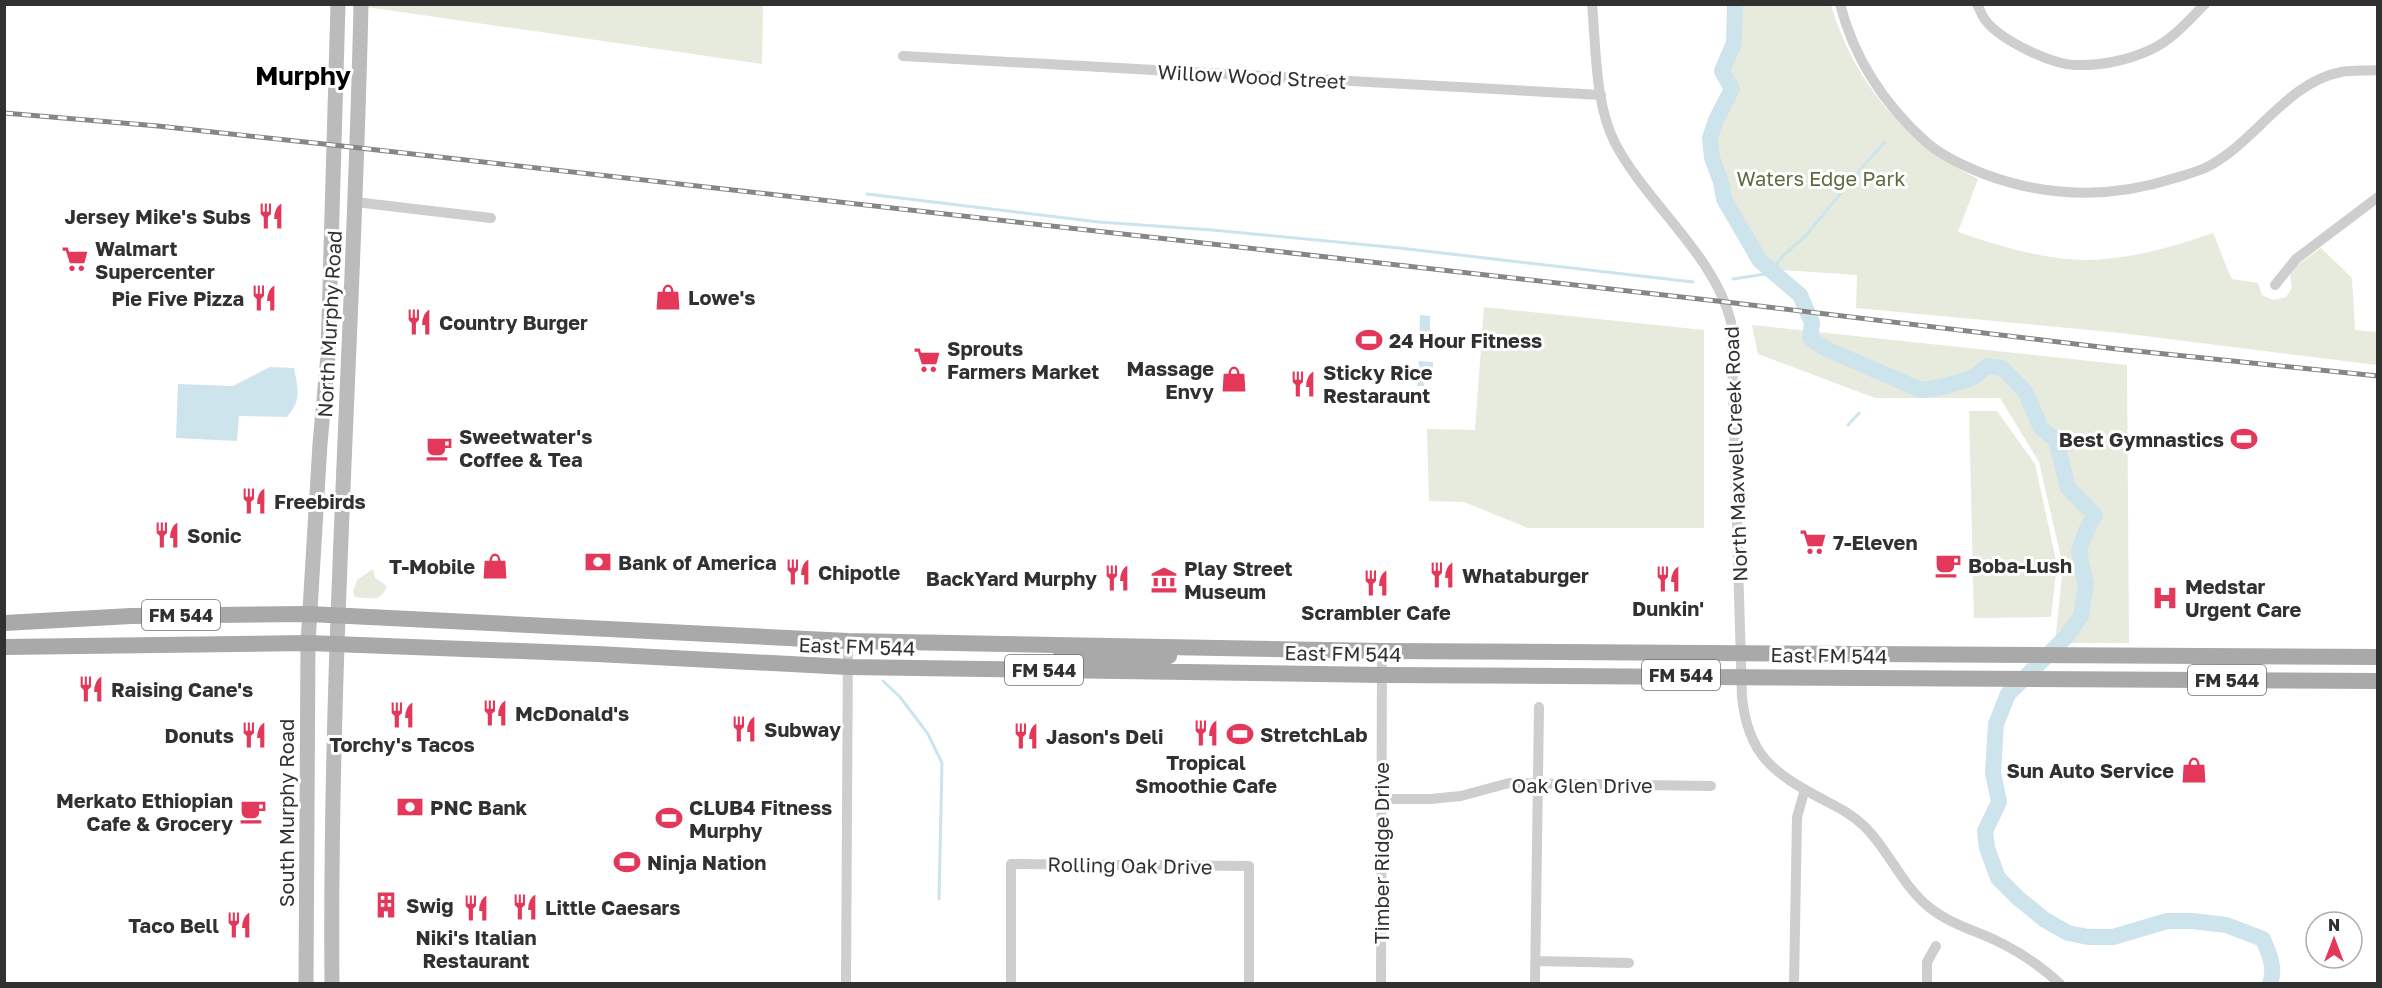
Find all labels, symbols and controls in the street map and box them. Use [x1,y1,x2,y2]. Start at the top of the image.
street label: Willow Wood Street [1157,59,1347,93]
district label: Murphy [255,60,351,91]
park label: Waters Edge Park [1737,166,1906,190]
restaurant icon: Jersey Mike's Subs [256,201,286,231]
place label: Jersey Mike's Subs [65,204,251,228]
street label: North Murphy Road [312,230,346,418]
place label: Walmart Supercenter [95,236,215,283]
supermarket icon: Walmart Supercenter [60,244,90,274]
shop icon: Lowe's [653,282,683,312]
restaurant icon: Pie Five Pizza [249,283,279,313]
place label: Lowe's [688,285,755,309]
place label: Pie Five Pizza [111,286,244,310]
restaurant icon: Country Burger [404,307,434,337]
place label: Country Burger [439,310,588,334]
sports icon: 24 Hour Fitness [1354,325,1384,355]
street label: North Maxwell Creek Road [1719,326,1751,582]
place label: 24 Hour Fitness [1389,328,1542,352]
place label: Sprouts Farmers Market [947,336,1099,383]
supermarket icon: Sprouts Farmers Market [912,345,942,375]
place label: Massage Envy [1127,356,1214,403]
place label: Sticky Rice Restaraunt [1323,360,1433,407]
shop icon: Massage Envy [1219,364,1249,394]
restaurant icon: Sticky Rice Restaraunt [1288,369,1318,399]
place label: Sweetwater's Coffee & Tea [459,424,592,471]
sports icon: Best Gymnastics [2229,424,2259,454]
place label: Best Gymnastics [2059,427,2224,451]
cafe icon: Sweetwater's Coffee & Tea [424,433,454,463]
restaurant icon: Freebirds [239,486,269,516]
place label: Freebirds [274,489,366,513]
restaurant icon: Sonic [152,520,182,550]
place label: Sonic [187,523,241,547]
supermarket icon: 7-Eleven [1798,527,1828,557]
place label: 7-Eleven [1833,530,1917,554]
bank icon: Bank of America [583,547,613,577]
place label: Bank of America [618,550,776,574]
cafe icon: Boba-Lush [1933,550,1963,580]
shop icon: T-Mobile [480,551,510,581]
place label: Boba-Lush [1968,553,2072,577]
place label: T-Mobile [389,554,475,578]
place label: Play Street Museum [1184,556,1293,603]
restaurant icon: Chipotle [783,557,813,587]
place label: Chipotle [818,560,901,584]
restaurant icon: Whataburger [1427,560,1457,590]
restaurant icon: BackYard Murphy [1102,563,1132,593]
place label: Whataburger [1462,563,1589,587]
restaurant icon: Dunkin' [1653,564,1683,594]
museum icon: Play Street Museum [1149,565,1179,595]
place label: BackYard Murphy [926,566,1097,590]
restaurant icon: Scrambler Cafe [1361,568,1391,598]
place label: Medstar Urgent Care [2185,574,2302,621]
hospital icon: Medstar Urgent Care [2150,583,2180,613]
place label: Dunkin' [1632,596,1704,620]
road number: FM 544 [142,600,220,630]
place label: Scrambler Cafe [1301,600,1451,624]
street label: East FM 544 [798,632,916,660]
street label: East FM 544 [1284,640,1402,666]
street label: East FM 544 [1770,642,1888,668]
road number: FM 544 [1005,655,1083,685]
road number: FM 544 [1642,660,1720,690]
road number: FM 544 [2188,665,2266,695]
restaurant icon: Raising Cane's [76,674,106,704]
place label: Raising Cane's [111,677,253,701]
restaurant icon: McDonald's [480,698,510,728]
restaurant icon: Torchy's Tacos [387,700,417,730]
place label: McDonald's [515,701,629,725]
restaurant icon: Subway [729,714,759,744]
place label: Subway [764,717,841,741]
restaurant icon: Tropical Smoothie Cafe [1191,718,1221,748]
street label: South Murphy Road [274,719,298,907]
sports icon: StretchLab [1225,719,1255,749]
restaurant icon: Donuts [239,720,269,750]
restaurant icon: Jason's Deli [1011,721,1041,751]
place label: StretchLab [1260,722,1368,746]
place label: Donuts [165,723,234,747]
place label: Jason's Deli [1046,724,1163,748]
place label: Torchy's Tacos [329,732,475,756]
place label: Tropical Smoothie Cafe [1135,750,1277,797]
shop icon: Sun Auto Service [2179,755,2209,785]
place label: Sun Auto Service [2007,758,2174,782]
street label: Timber Ridge Drive [1369,762,1393,944]
street label: Oak Glen Drive [1511,773,1653,797]
place label: Merkato Ethiopian Cafe & Grocery [56,788,233,835]
bank icon: PNC Bank [395,792,425,822]
place label: PNC Bank [430,795,528,819]
place label: CLUB4 Fitness Murphy [689,795,832,842]
cafe icon: Merkato Ethiopian Cafe & Grocery [238,796,268,826]
sports icon: CLUB4 Fitness Murphy [654,803,684,833]
sports icon: Ninja Nation [612,847,642,877]
place label: Ninja Nation [647,850,766,874]
street label: Rolling Oak Drive [1047,852,1213,878]
building icon: Swig [371,890,401,920]
restaurant icon: Little Caesars [510,892,540,922]
place label: Swig [406,893,454,917]
restaurant icon: Niki's Italian Restaurant [461,893,491,923]
place label: Little Caesars [545,895,681,919]
restaurant icon: Taco Bell [224,910,254,940]
north arrow [2304,910,2364,970]
place label: Taco Bell [128,913,219,937]
text: N [2328,915,2340,935]
place label: Niki's Italian Restaurant [415,925,537,972]

